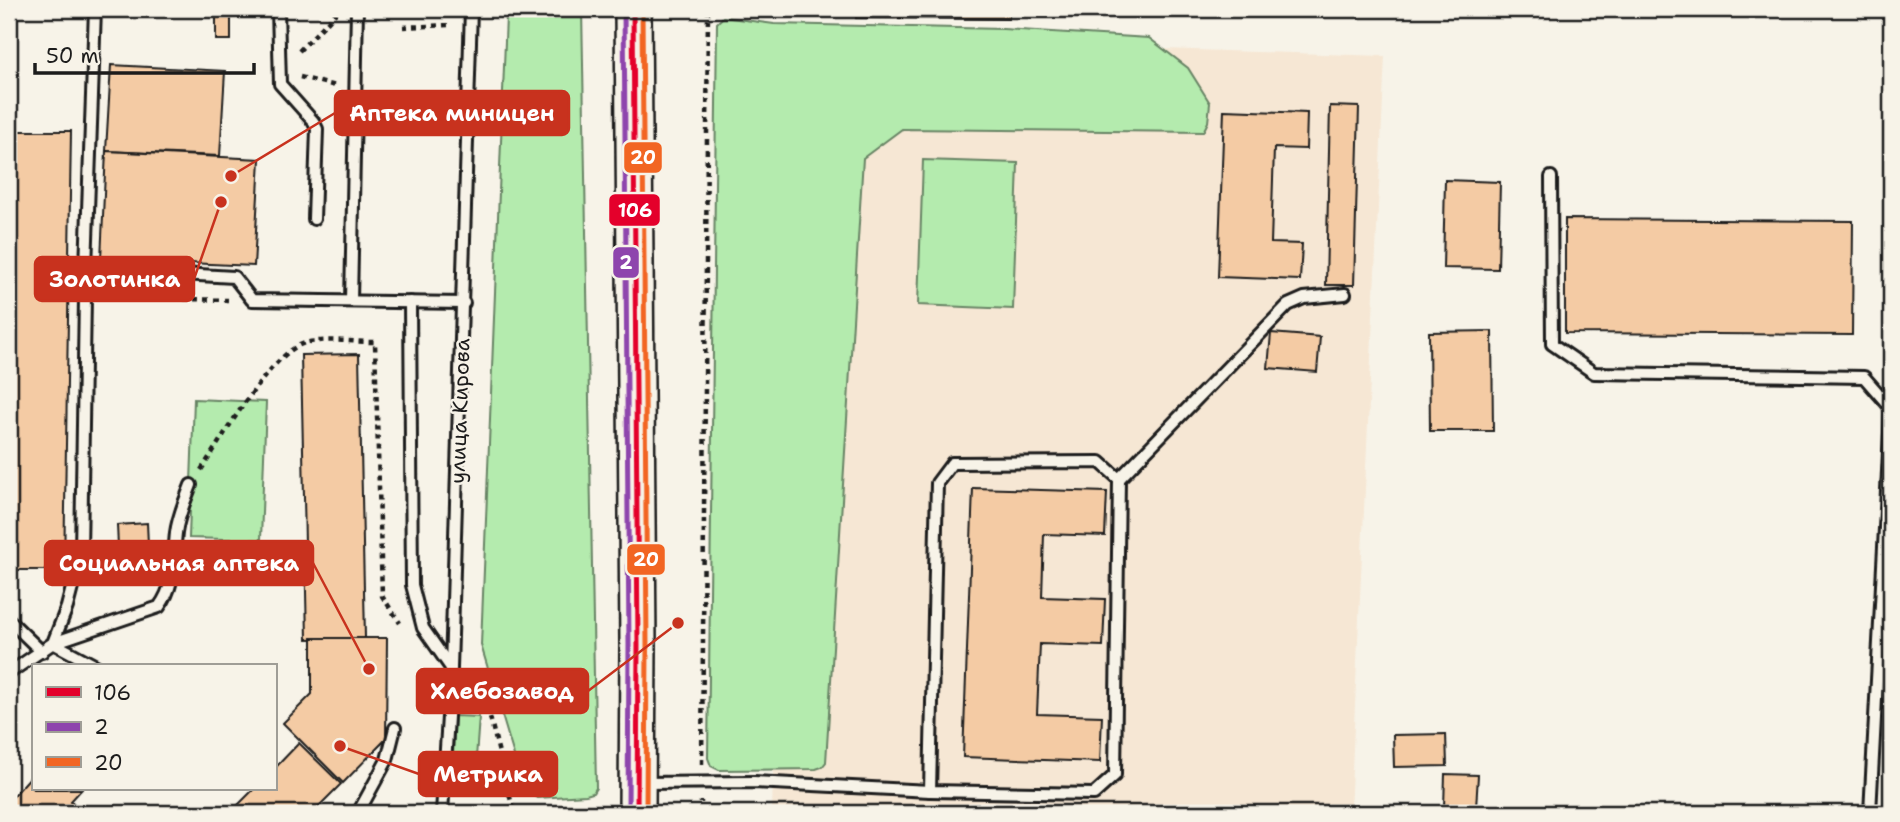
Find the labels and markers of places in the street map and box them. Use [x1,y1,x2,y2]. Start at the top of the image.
callout: Аптека миницен [335,91,569,135]
callout: Золотинка [35,257,194,301]
callout: Социальная аптека [45,541,313,585]
callout: Хлебoзавод [417,669,588,713]
callout: Метрика [419,752,557,796]

